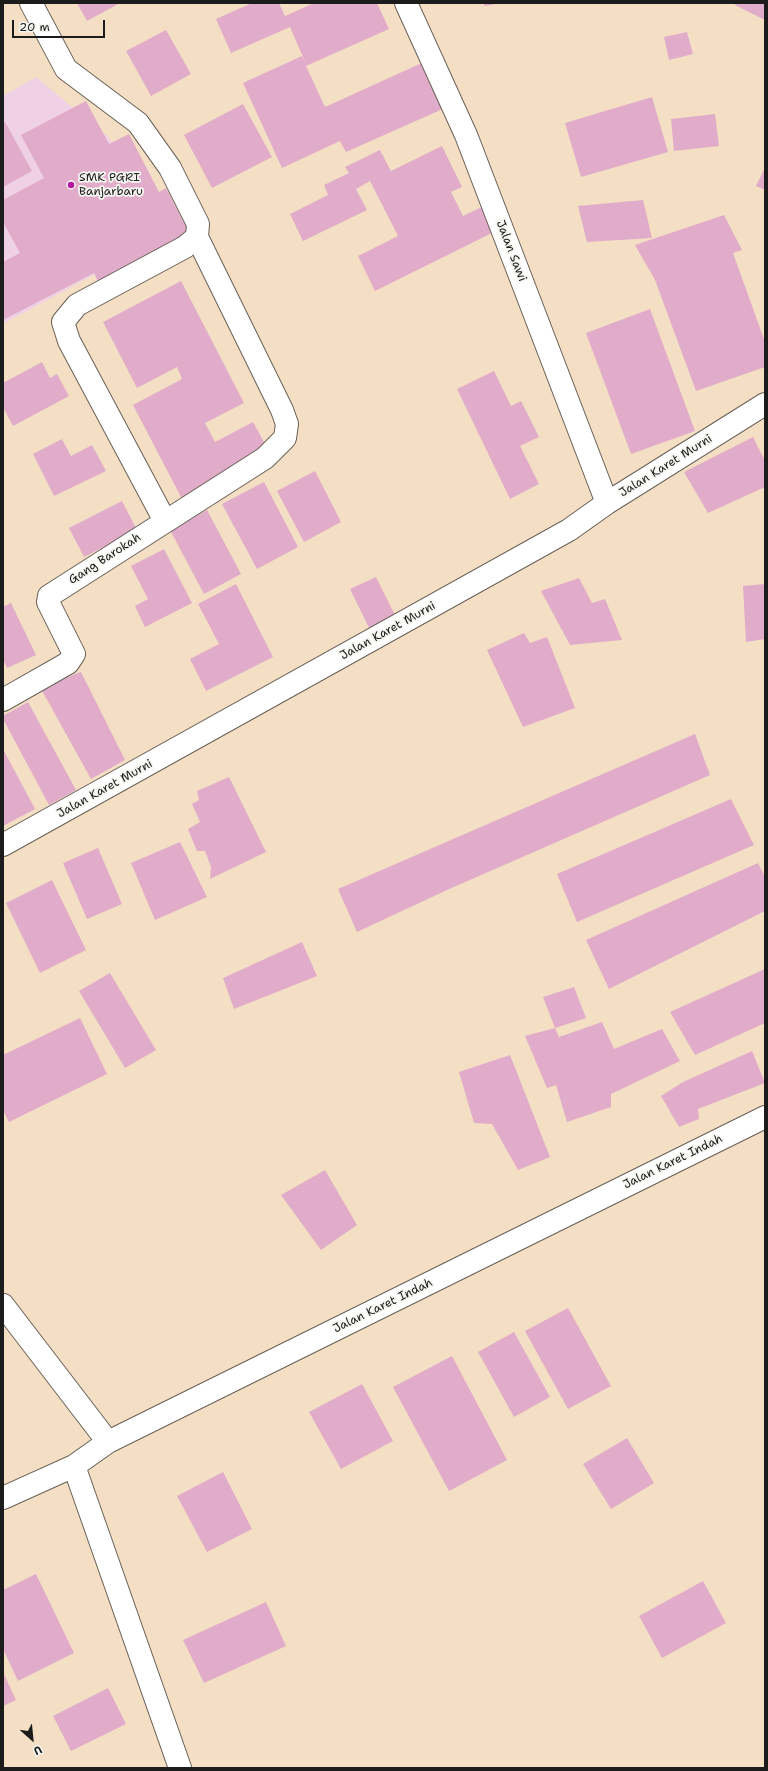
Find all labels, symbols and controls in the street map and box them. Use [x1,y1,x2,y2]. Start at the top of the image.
scale bar [14,12,107,38]
text: 20 m [19,19,50,35]
place label: SMK PGRI Banjarbaru [79,171,143,199]
marker: SMK PGRI Banjarbaru [66,180,76,190]
street label: Jalan Sawi [493,218,529,284]
street label: Jalan Karet Murni [617,432,715,500]
street label: Gang Barokah [66,530,144,588]
street label: Jalan Karet Murni [338,599,438,663]
street label: Jalan Karet Murni [55,757,155,821]
street label: Jalan Karet Indah [621,1132,725,1192]
street label: Jalan Karet Indah [331,1276,435,1336]
north arrow [12,1719,52,1759]
text: U [31,1742,44,1759]

